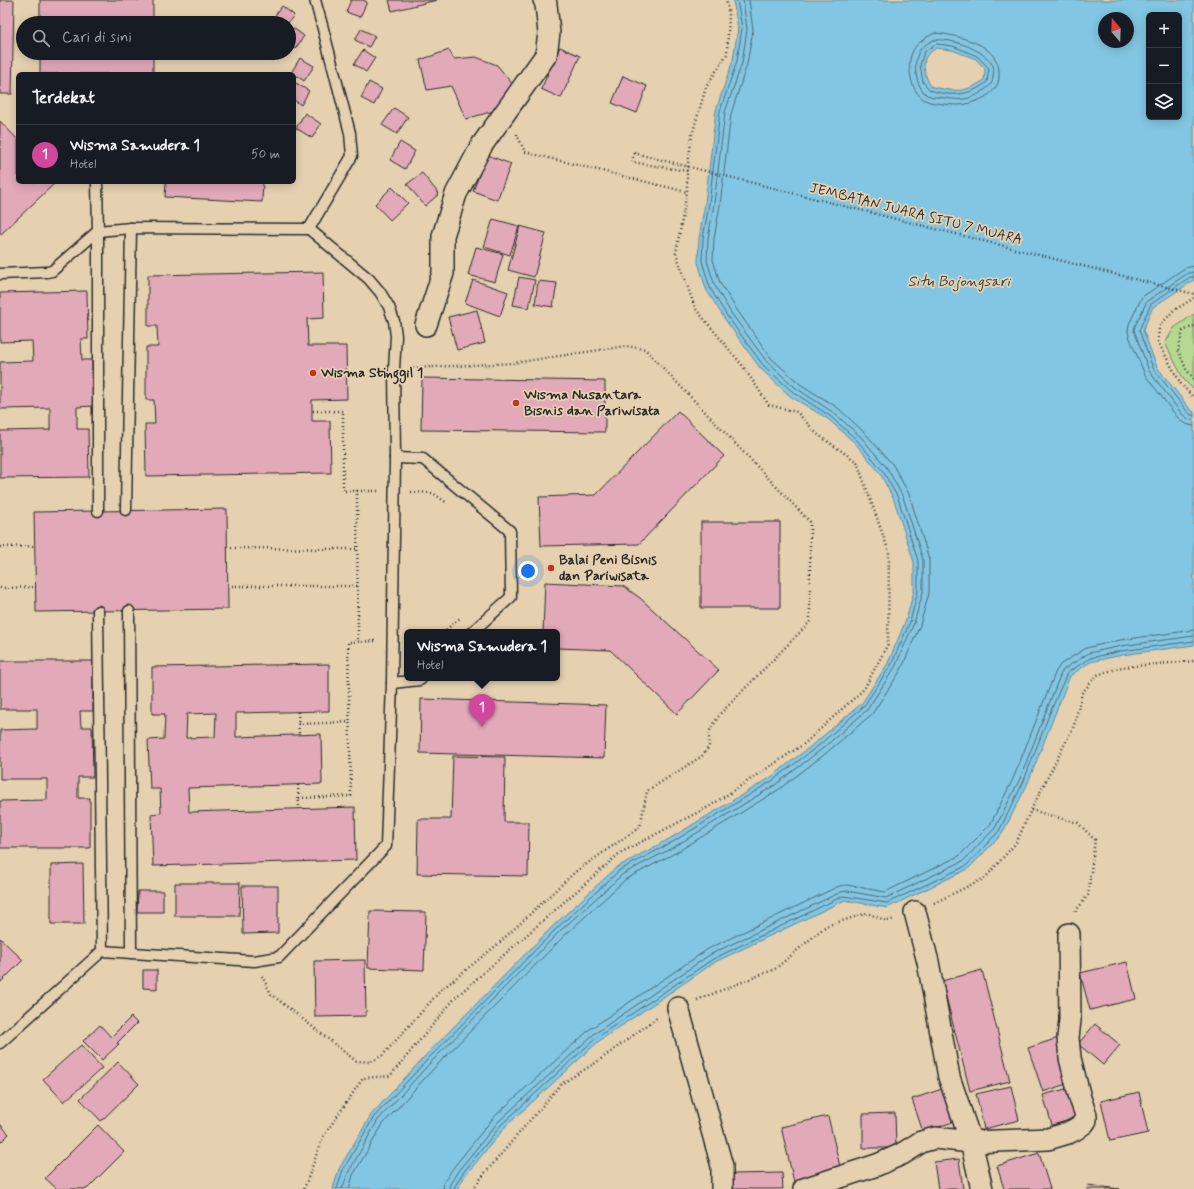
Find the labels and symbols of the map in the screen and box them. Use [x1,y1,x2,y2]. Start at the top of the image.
north arrow [1098,12,1134,48]
street label: JEMBATAN JUARA SITU 7 MUARA [808,179,1024,249]
water label: Situ Bojongsari [908,272,1012,292]
place label: Wisma Stinggil 1 [320,364,423,385]
marker: Wisma Stinggil 1 [308,368,318,378]
place label: Wisma Nusantara Bisnis dan Pariwisata [523,386,660,420]
marker: Wisma Nusantara Bisnis dan Pariwisata [511,398,521,408]
place label: Balai Peni Bisnis dan Pariwisata [559,551,657,585]
your location [518,561,538,581]
marker: Balai Peni Bisnis dan Pariwisata [546,563,556,573]
pin: 1 [469,694,495,727]

